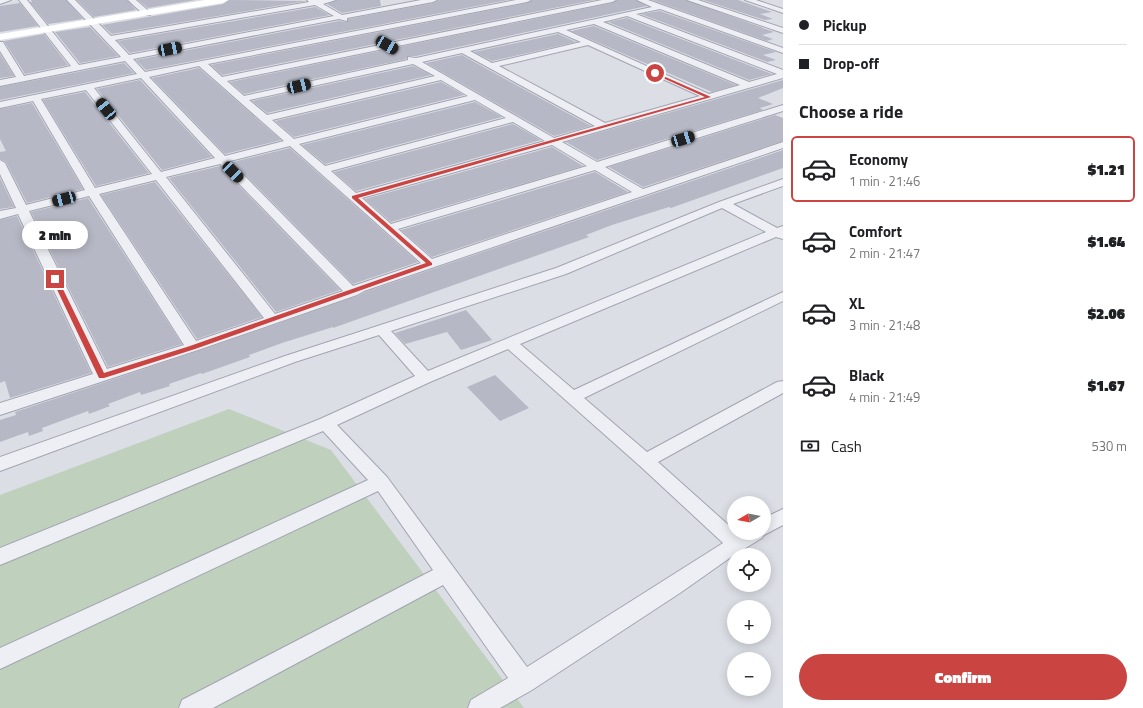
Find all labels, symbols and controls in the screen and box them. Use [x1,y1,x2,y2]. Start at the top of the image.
text: Pickup [823,14,867,37]
car [374,34,400,56]
car [157,41,183,57]
text: Drop-off [823,52,879,75]
route start [646,64,664,82]
car [286,77,312,95]
car [94,96,118,122]
text: Choose a ride [799,98,903,125]
car [670,130,696,148]
text: Economy [849,148,908,171]
icon: car [801,151,837,187]
text: $1.21 [1088,158,1125,181]
car [220,159,246,185]
text: 1 min · 21:46 [849,171,920,191]
car [51,190,77,208]
text: Comfort [849,220,902,243]
callout: 2 min [22,221,88,249]
icon: car [801,223,837,259]
text: 2 min [39,225,71,245]
text: $1.64 [1088,230,1125,253]
text: 2 min · 21:47 [849,243,920,263]
route end [46,270,64,288]
text: XL [849,292,865,315]
icon: car [801,295,837,331]
text: $2.06 [1088,302,1125,325]
text: 3 min · 21:48 [849,315,920,335]
text: Black [849,364,884,387]
icon: car [801,367,837,403]
text: $1.67 [1088,374,1125,397]
text: 4 min · 21:49 [849,387,920,407]
icon: cash [799,435,821,457]
text: Cash [831,435,862,458]
text: 530 m [1091,436,1127,456]
north arrow [727,496,771,540]
map controls [727,496,771,696]
button: locate [727,548,771,592]
button: + [727,600,771,644]
button: − [727,652,771,696]
button: Confirm [799,654,1127,700]

